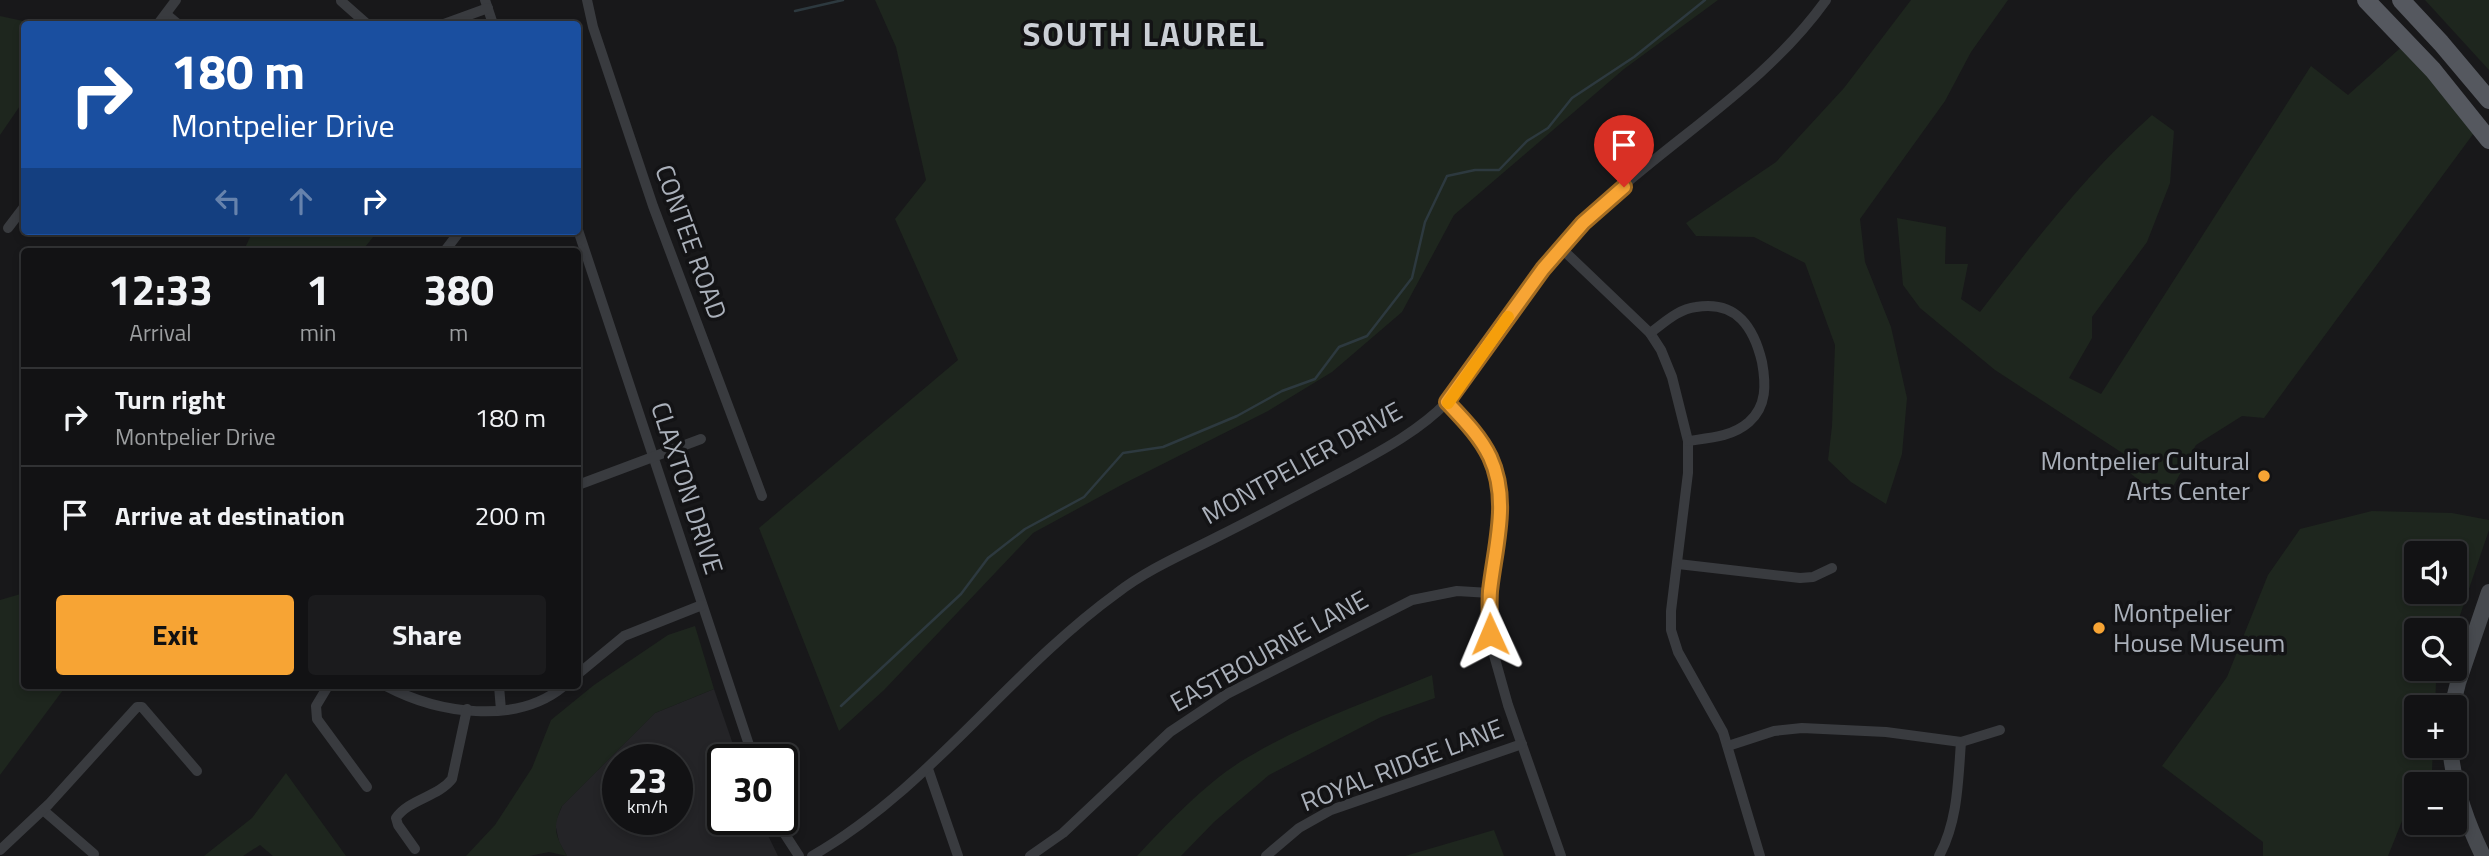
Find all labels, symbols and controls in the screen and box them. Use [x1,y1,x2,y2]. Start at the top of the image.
district label: SOUTH LAUREL [1022,9,1266,59]
text: 180 m [171,33,305,108]
icon: right [56,49,147,140]
text: Montpelier Drive [171,101,395,149]
pin [1594,115,1654,187]
icon: arrive [1605,126,1643,164]
street label: CONTEE ROAD [645,159,737,325]
icon: left [209,182,247,220]
icon: ahead [282,182,320,220]
icon: right [355,182,393,220]
text: 12:33 [108,257,213,321]
text: 1 [306,257,330,321]
text: 380 [423,257,494,321]
text: Arrival [129,315,192,350]
text: min [300,315,336,350]
text: m [449,315,468,350]
text: Turn right [115,380,226,419]
street label: MONTPELIER DRIVE [1194,391,1409,534]
street label: CLAXTON DRIVE [641,397,734,579]
icon: right [56,398,94,436]
text: 180 m [475,398,546,437]
text: Montpelier Drive [115,419,276,454]
place label: Montpelier Cultural Arts Center [2041,441,2250,510]
marker: Montpelier Cultural Arts Center [2256,468,2272,484]
icon: arrive [56,496,94,534]
text: Arrive at destination [115,496,345,535]
text: 200 m [475,496,546,535]
map controls [2404,541,2467,835]
button: sound [2404,541,2467,604]
street label: EASTBOURNE LANE [1163,580,1375,721]
place label: Montpelier House Museum [2113,593,2285,662]
button: Exit [56,595,294,675]
button: Share [308,595,546,675]
position arrow [1453,597,1527,671]
button: search [2404,618,2467,681]
marker: Montpelier House Museum [2091,620,2107,636]
button: + [2404,695,2467,758]
street label: ROYAL RIDGE LANE [1295,708,1509,821]
speed limit sign: 30 [707,744,798,835]
text: 23 [628,753,667,807]
button: − [2404,772,2467,835]
text: km/h [627,793,668,820]

